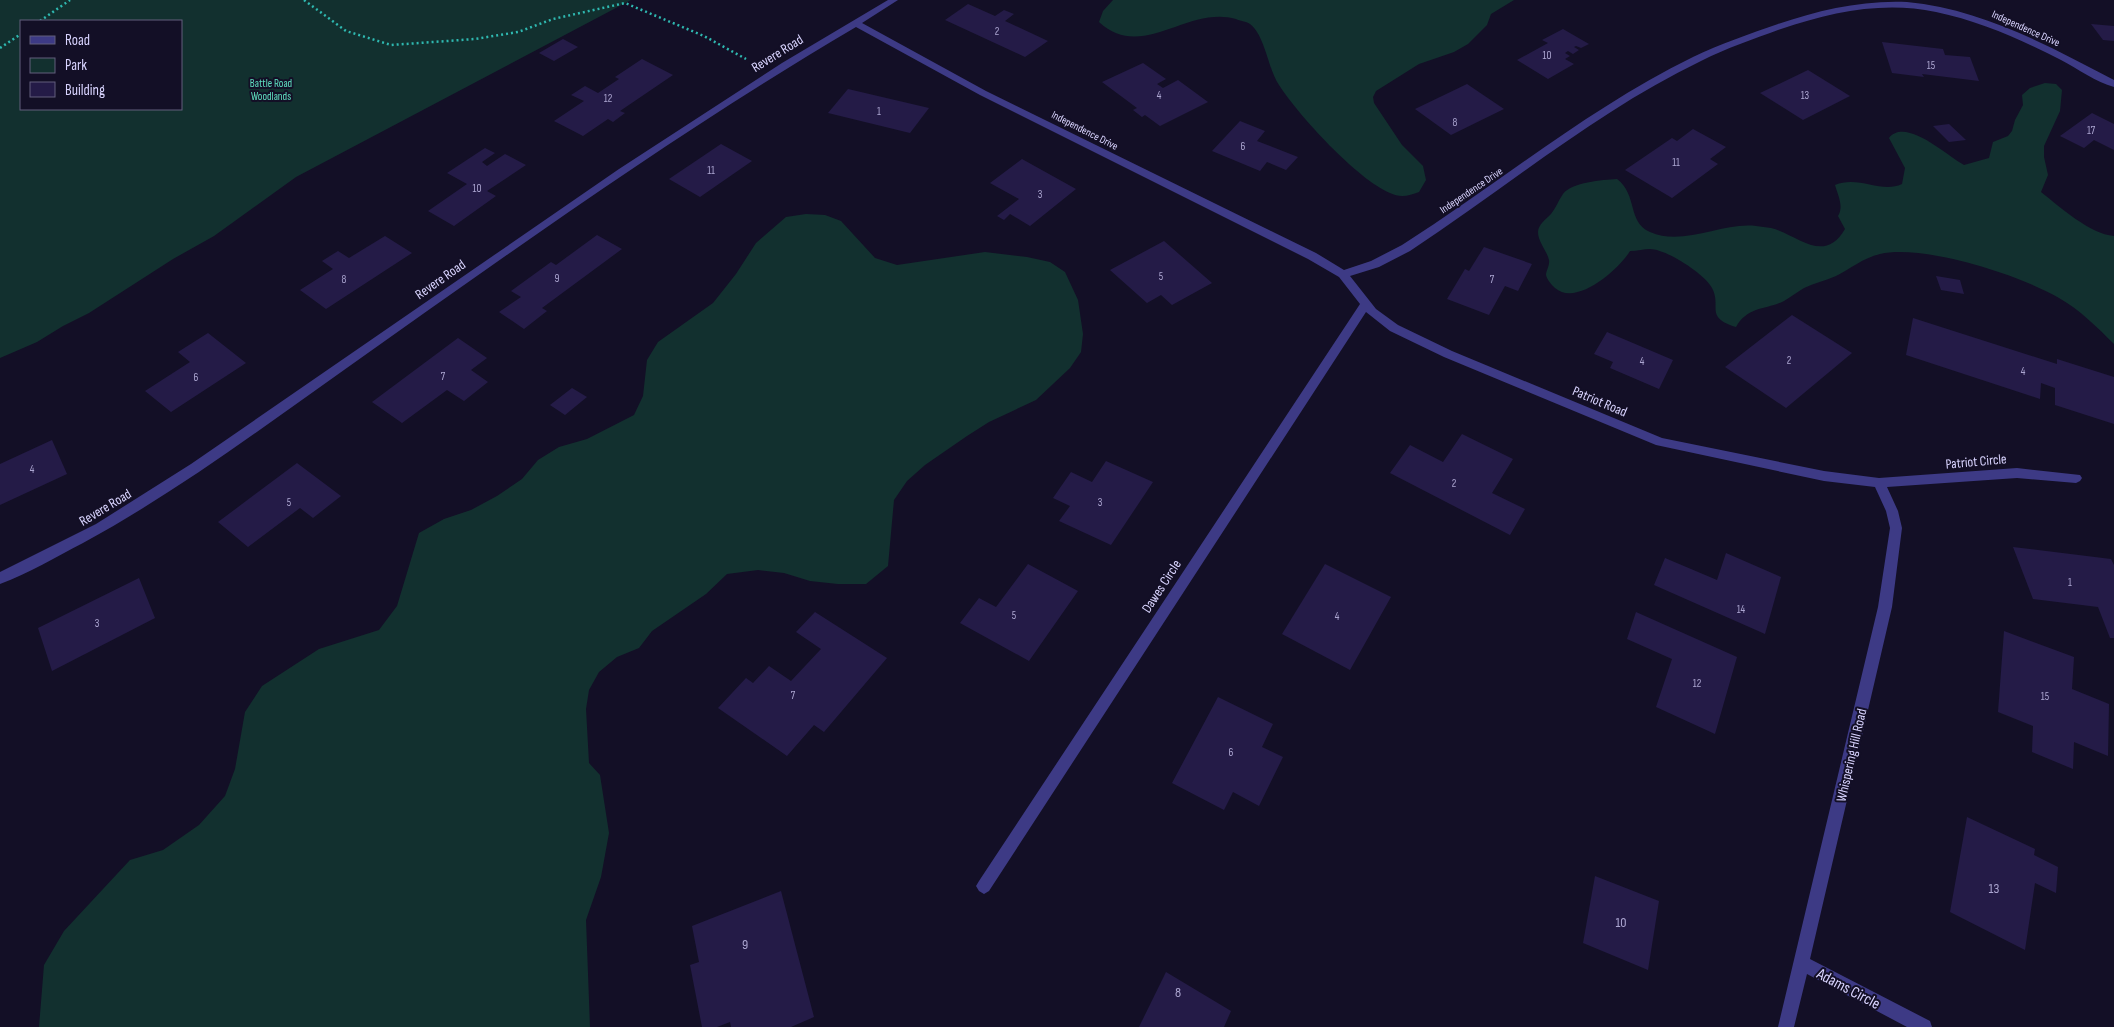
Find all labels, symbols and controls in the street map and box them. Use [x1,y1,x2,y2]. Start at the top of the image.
street label: Independence Drive [1990,8,2062,49]
legend [20,20,182,110]
house number: 2 [995,25,1000,38]
text: Road [65,31,90,50]
street label: Revere Road [748,31,806,76]
house number: 10 [1543,49,1551,62]
text: Park [65,56,87,75]
house number: 15 [1927,59,1935,72]
park label: Battle Road Woodlands [250,77,293,103]
text: Building [65,81,105,100]
house number: 4 [1157,89,1162,102]
house number: 13 [1801,89,1810,102]
house number: 12 [604,92,613,105]
house number: 1 [877,105,881,118]
street label: Independence Drive [1049,108,1120,153]
house number: 8 [1453,116,1458,129]
house number: 17 [2087,124,2096,137]
house number: 6 [1241,140,1246,153]
house number: 11 [1672,156,1680,169]
house number: 11 [707,164,715,177]
street label: Independence Drive [1437,165,1505,216]
house number: 10 [473,182,481,195]
house number: 3 [1038,188,1043,201]
street label: Revere Road [412,256,469,303]
house number: 5 [1159,270,1163,283]
house number: 9 [555,272,560,285]
house number: 8 [342,273,347,286]
house number: 7 [1490,273,1495,286]
house number: 2 [1787,354,1792,367]
house number: 4 [1640,355,1645,368]
house number: 4 [2021,365,2026,378]
house number: 7 [441,370,446,383]
house number: 6 [194,371,199,384]
street label: Patriot Road [1570,382,1630,421]
street label: Patriot Circle [1945,450,2007,473]
house number: 4 [30,463,35,476]
house number: 2 [1452,477,1457,490]
street label: Revere Road [76,485,135,530]
house number: 5 [287,496,291,509]
house number: 3 [1098,496,1103,509]
street label: Dawes Circle [1138,557,1185,616]
house number: 1 [2068,576,2072,589]
house number: 14 [1737,603,1746,616]
house number: 5 [1012,609,1016,622]
house number: 4 [1335,610,1340,623]
house number: 3 [95,617,100,630]
house number: 12 [1693,677,1702,690]
house number: 7 [791,689,796,702]
house number: 15 [2041,690,2049,703]
street label: Whispering Hill Road [1833,707,1870,803]
house number: 6 [1229,746,1234,759]
house number: 13 [1989,880,2000,897]
house number: 10 [1615,914,1627,931]
house number: 9 [742,936,748,953]
street label: Adams Circle [1813,964,1883,1014]
house number: 8 [1175,984,1181,1001]

